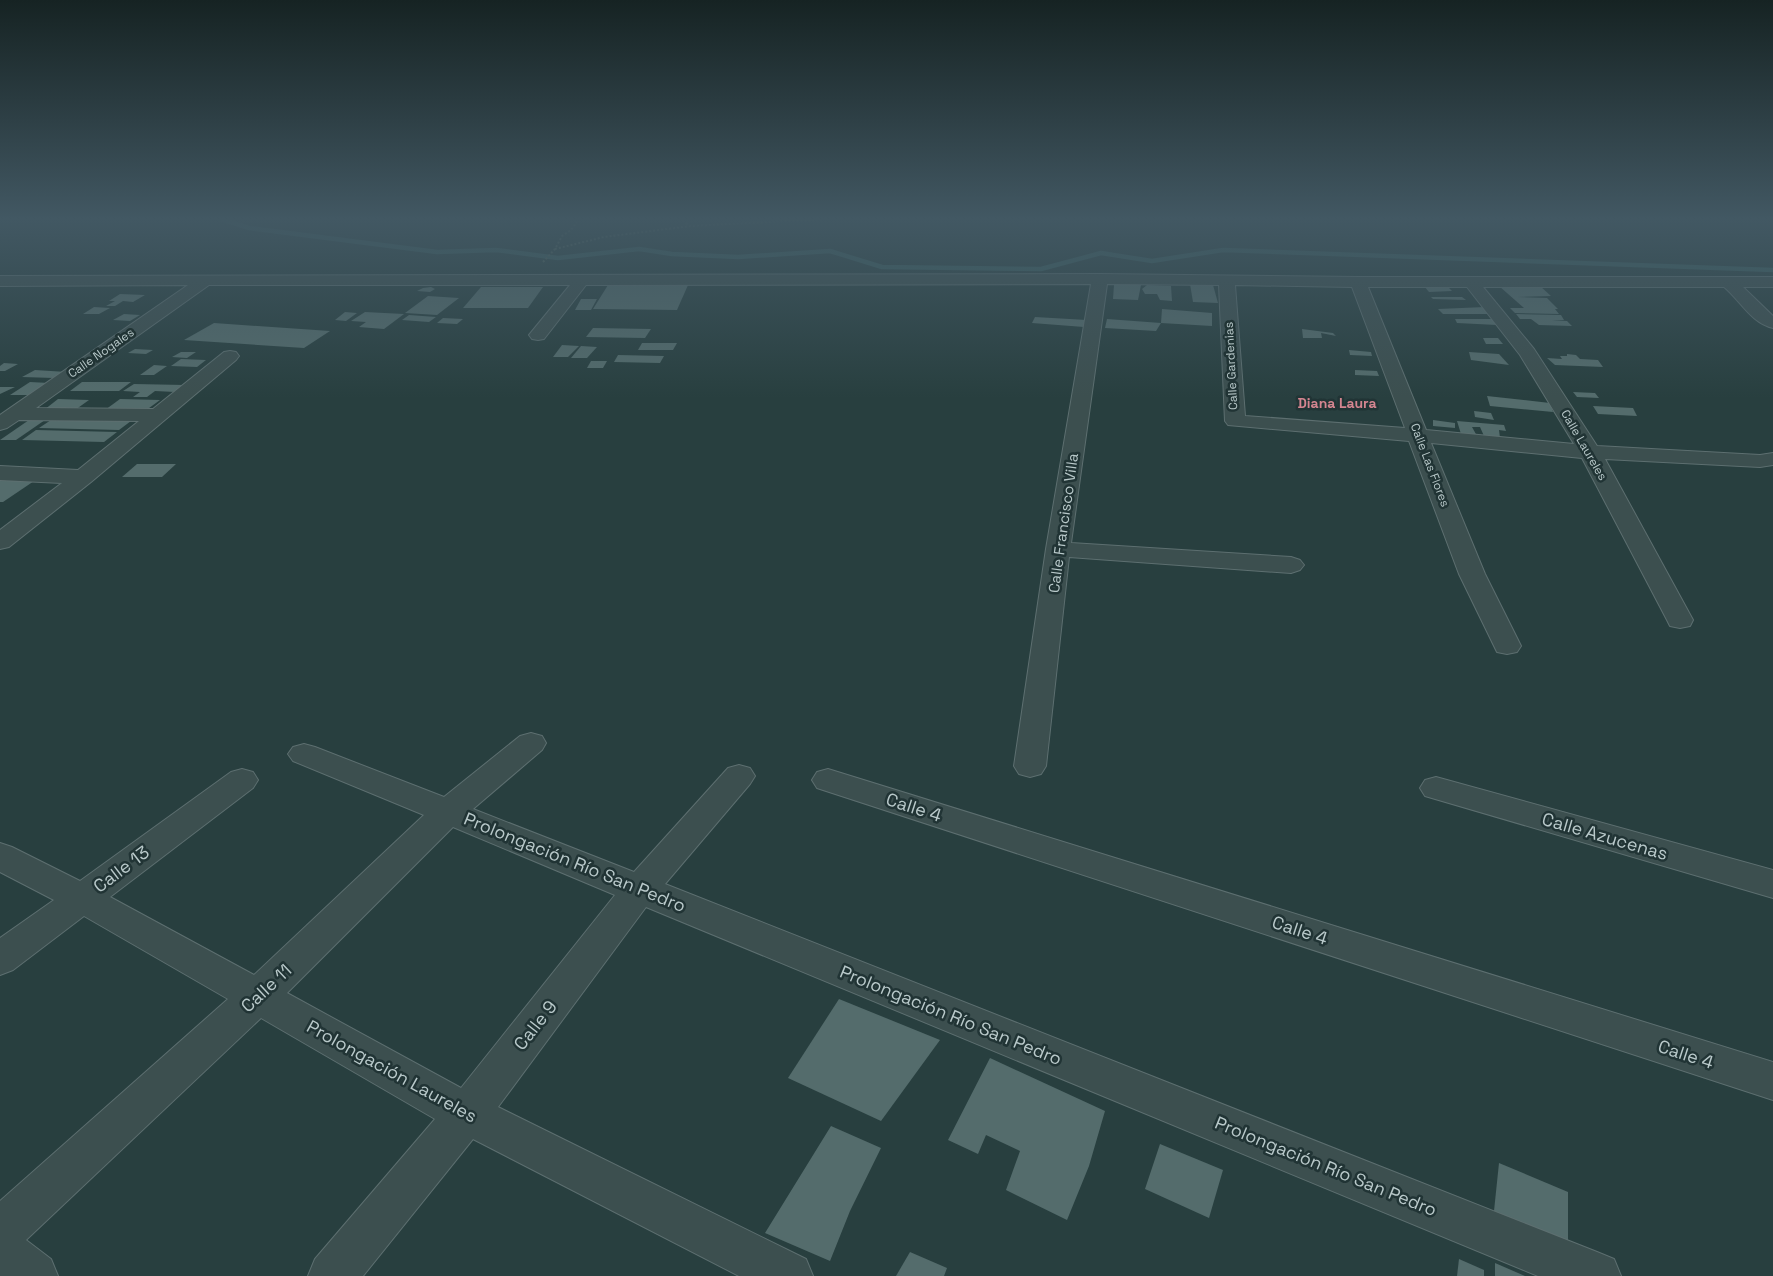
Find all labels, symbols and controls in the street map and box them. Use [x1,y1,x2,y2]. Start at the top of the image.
street label: Calle Gardenias [1221,322,1241,410]
street label: Calle Nogales [65,324,137,382]
district label: Diana Laura [1298,394,1377,412]
street label: Calle Laureles [1557,407,1611,483]
street label: Calle Las Flores [1407,421,1453,509]
street label: Calle Francisco Villa [1044,451,1082,594]
street label: Calle 4 [883,787,945,827]
street label: Prolongación Río San Pedro [461,807,689,917]
street label: Calle Azucenas [1539,807,1671,865]
street label: Calle 13 [88,840,154,898]
street label: Calle 4 [1269,910,1331,950]
street label: Calle 11 [236,959,296,1017]
street label: Prolongación Río San Pedro [837,960,1065,1070]
street label: Calle 9 [508,995,562,1055]
street label: Prolongación Laureles [303,1015,481,1127]
street label: Calle 4 [1655,1034,1717,1074]
street label: Prolongación Río San Pedro [1212,1111,1440,1221]

